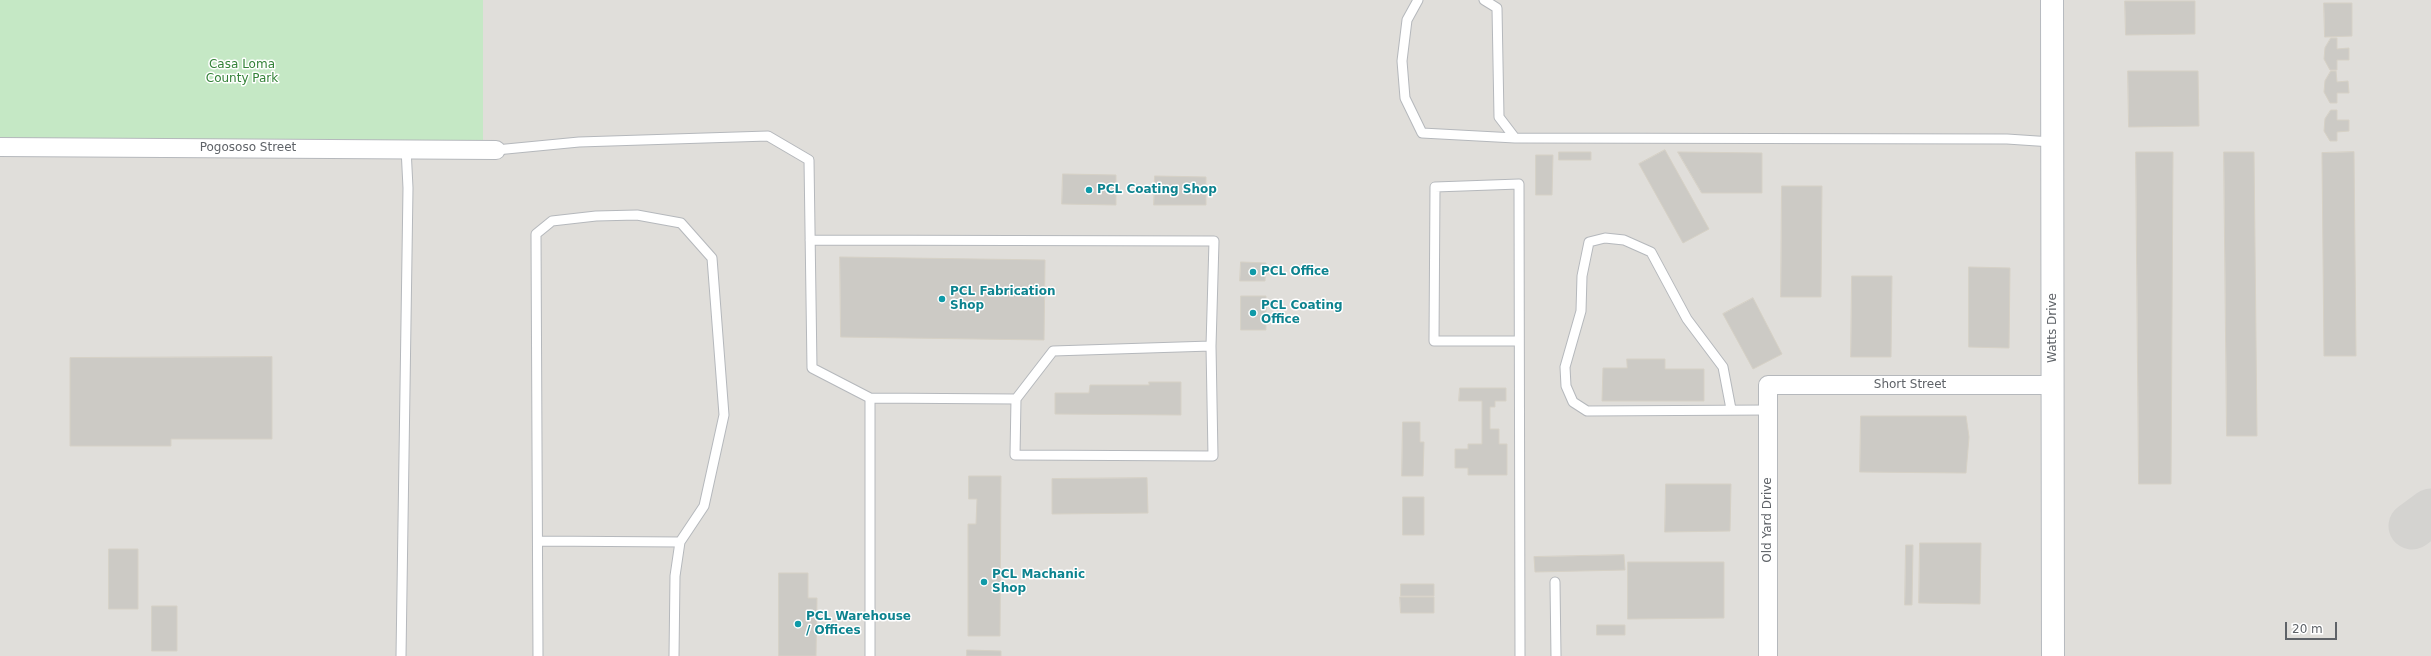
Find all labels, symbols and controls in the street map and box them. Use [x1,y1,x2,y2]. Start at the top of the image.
park label: Casa Loma County Park [206,58,278,86]
street label: Pogososo Street [200,141,296,155]
place label: PCL Coating Shop [1097,183,1217,197]
marker: PCL Coating Shop [1084,185,1094,195]
place label: PCL Office [1261,265,1329,279]
marker: PCL Office [1248,267,1258,277]
place label: PCL Fabrication Shop [950,285,1055,313]
street label: Watts Drive [2046,293,2060,363]
marker: PCL Fabrication Shop [937,294,947,304]
place label: PCL Coating Office [1261,299,1343,327]
marker: PCL Coating Office [1248,308,1258,318]
street label: Short Street [1874,378,1946,392]
street label: Old Yard Drive [1761,477,1775,563]
place label: PCL Machanic Shop [992,568,1085,596]
marker: PCL Machanic Shop [979,577,989,587]
place label: PCL Warehouse / Offices [806,610,911,638]
scale bar [2287,614,2339,640]
marker: PCL Warehouse / Offices [793,619,803,629]
text: 20 m [2292,622,2323,636]

